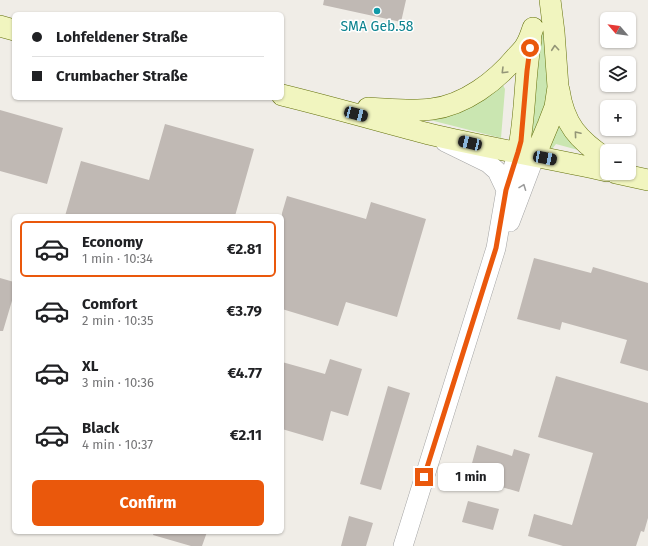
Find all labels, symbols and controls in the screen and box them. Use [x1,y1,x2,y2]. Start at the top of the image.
marker: SMA Geb.58 [372,6,382,16]
north arrow [600,12,636,48]
map controls [600,12,636,180]
place label: SMA Geb.58 [341,18,414,35]
text: Lohfeldener Straße [56,28,188,46]
route start [521,39,539,57]
one-way arrow [551,45,560,51]
button: layers [600,56,636,92]
one-way arrow [501,66,508,74]
text: Crumbacher Straße [56,67,188,85]
button: + [600,100,636,136]
car [343,105,369,123]
one-way arrow [575,131,582,139]
car [457,134,483,152]
button: − [600,144,636,180]
car [532,150,558,166]
one-way arrow [518,183,526,190]
icon: car [34,231,70,267]
text: Economy [82,233,143,251]
text: €2.81 [227,240,262,258]
text: 1 min · 10:34 [82,251,153,266]
icon: car [34,293,70,329]
text: Comfort [82,295,138,313]
text: €3.79 [227,302,262,320]
text: 2 min · 10:35 [82,313,153,328]
icon: car [34,355,70,391]
text: XL [82,357,98,375]
text: €4.77 [227,364,262,382]
text: 3 min · 10:36 [82,375,154,390]
icon: car [34,417,70,453]
text: Black [82,419,119,437]
text: €2.11 [230,426,262,444]
text: 4 min · 10:37 [82,437,153,452]
callout: 1 min [438,463,504,491]
route end [415,468,433,486]
text: 1 min [455,469,487,484]
button: Confirm [32,480,264,526]

